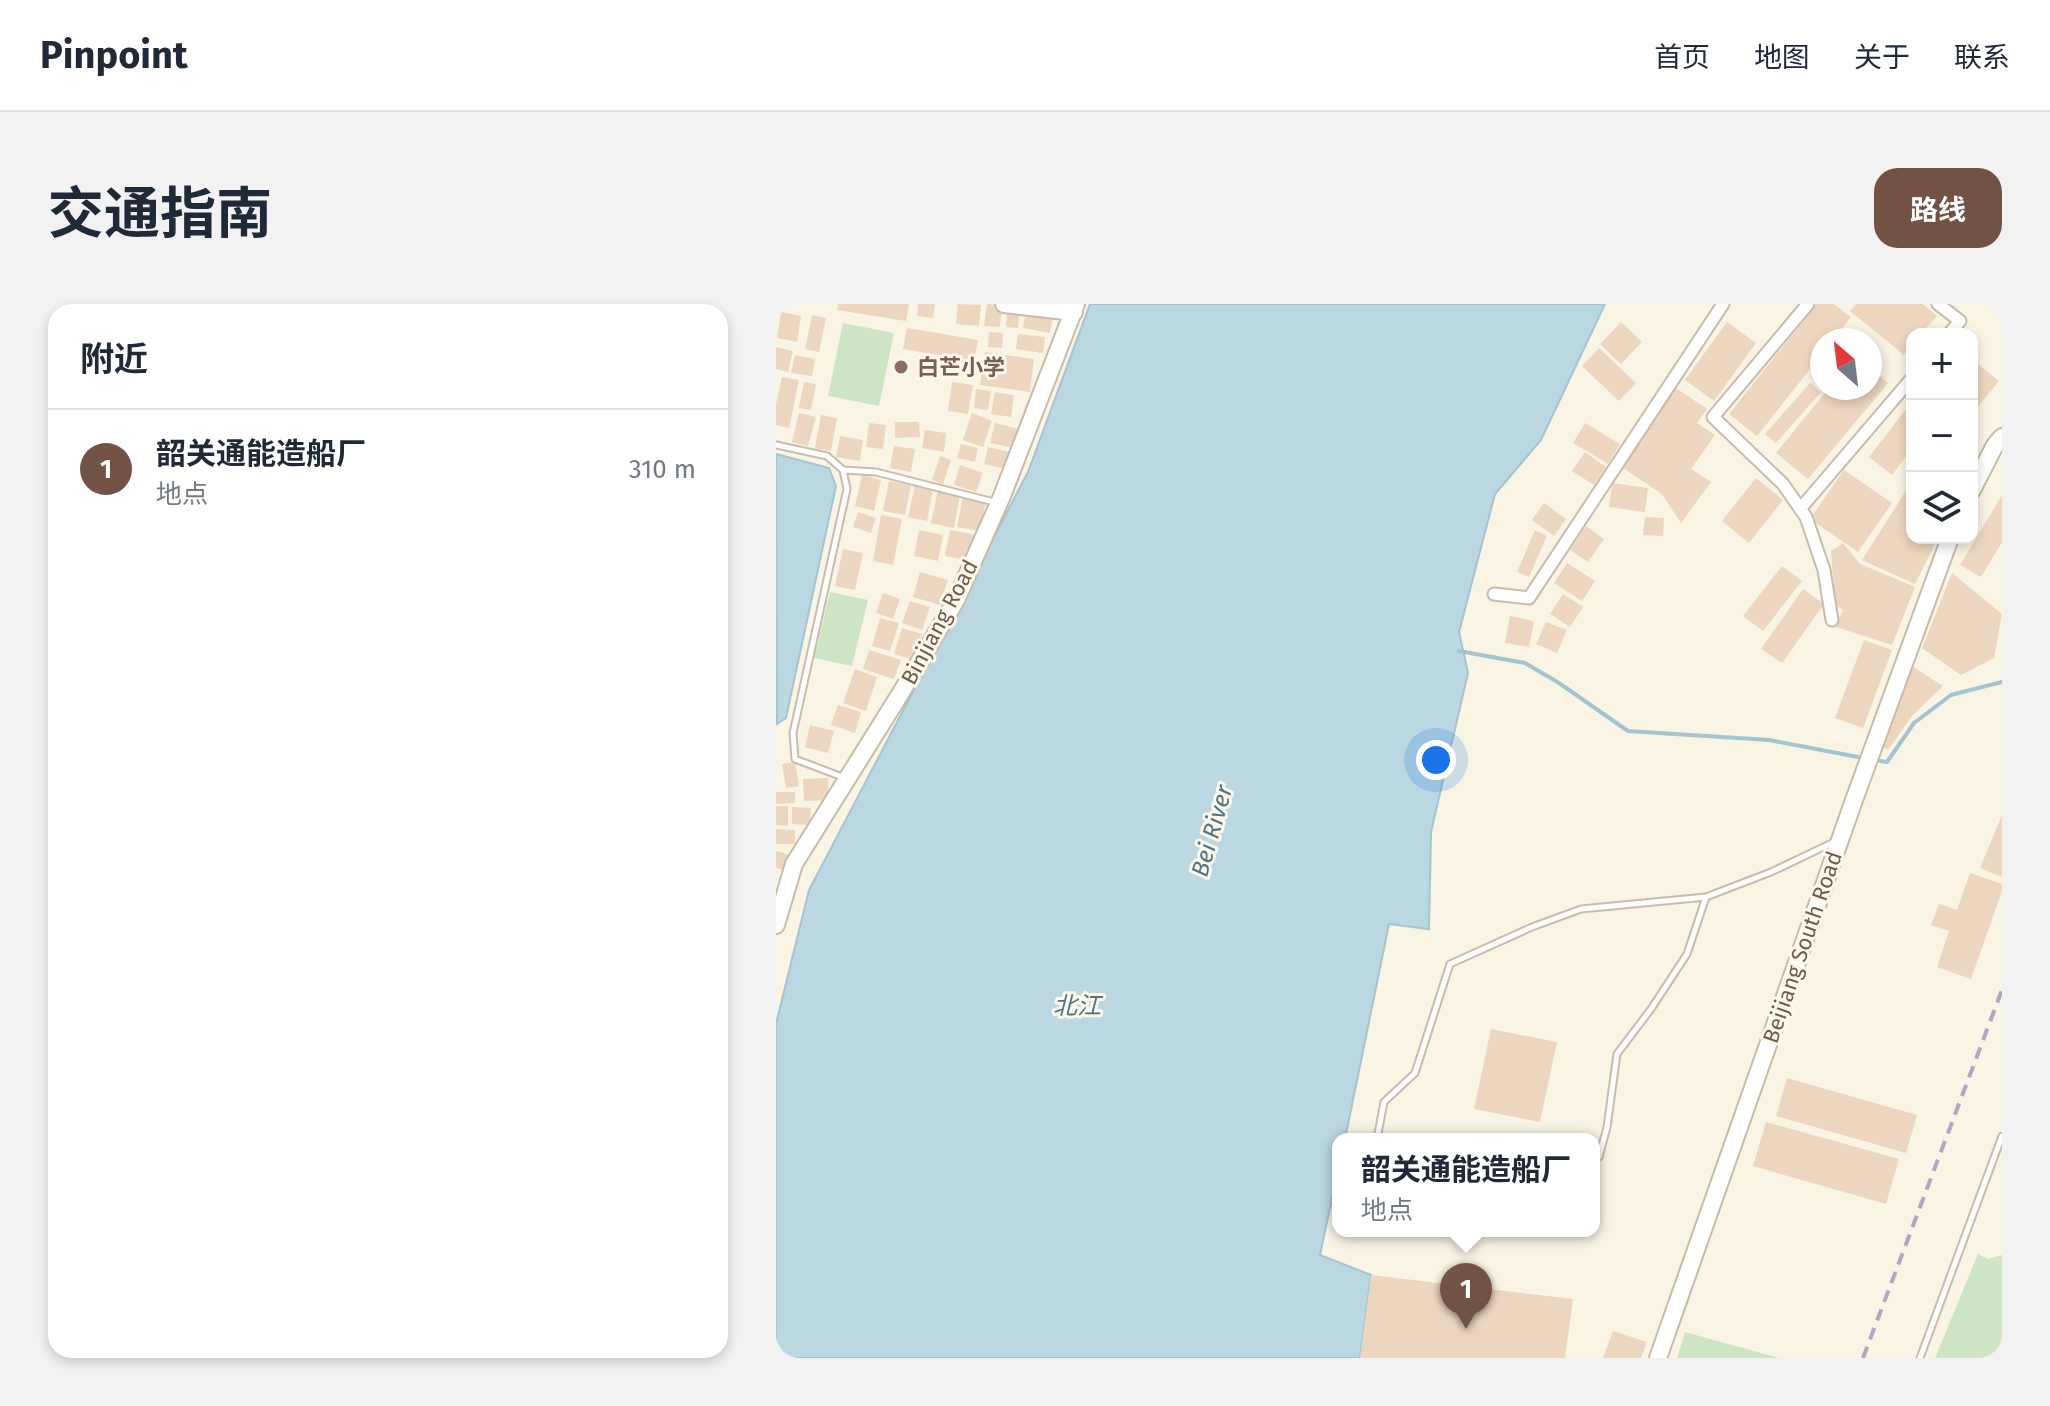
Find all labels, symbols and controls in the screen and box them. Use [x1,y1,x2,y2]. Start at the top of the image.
text: Pinpoint [40,32,188,78]
text: 首页 [1654,41,1710,74]
text: 地图 [1754,41,1810,74]
text: 关于 [1854,41,1910,74]
text: 联系 [1954,41,2010,74]
button: 路线 [1874,168,2002,248]
text: 交通指南 [48,181,272,248]
north arrow [1810,328,1882,400]
map controls [1906,328,1978,544]
button: + [1906,328,1978,400]
text: 附近 [80,339,148,380]
place label: 白芒小学 [917,354,1005,381]
marker: 白芒小学 [892,358,910,376]
button: − [1906,400,1978,472]
text: 韶关通能造船厂 [156,436,366,472]
text: 1 [100,454,112,485]
text: 310 m [629,454,696,485]
button: layers [1906,472,1978,544]
text: 地点 [156,479,208,510]
street label: Binjiang Road [895,555,984,689]
your location [1416,740,1456,780]
water label: Bei River [1186,781,1239,880]
street label: Beijiang South Road [1757,848,1848,1047]
water label: 北江 [1053,992,1104,1020]
popup [1332,1133,1600,1237]
text: 韶关通能造船厂 [1361,1152,1571,1188]
text: 地点 [1361,1195,1413,1226]
pin: 1 [1440,1263,1492,1329]

